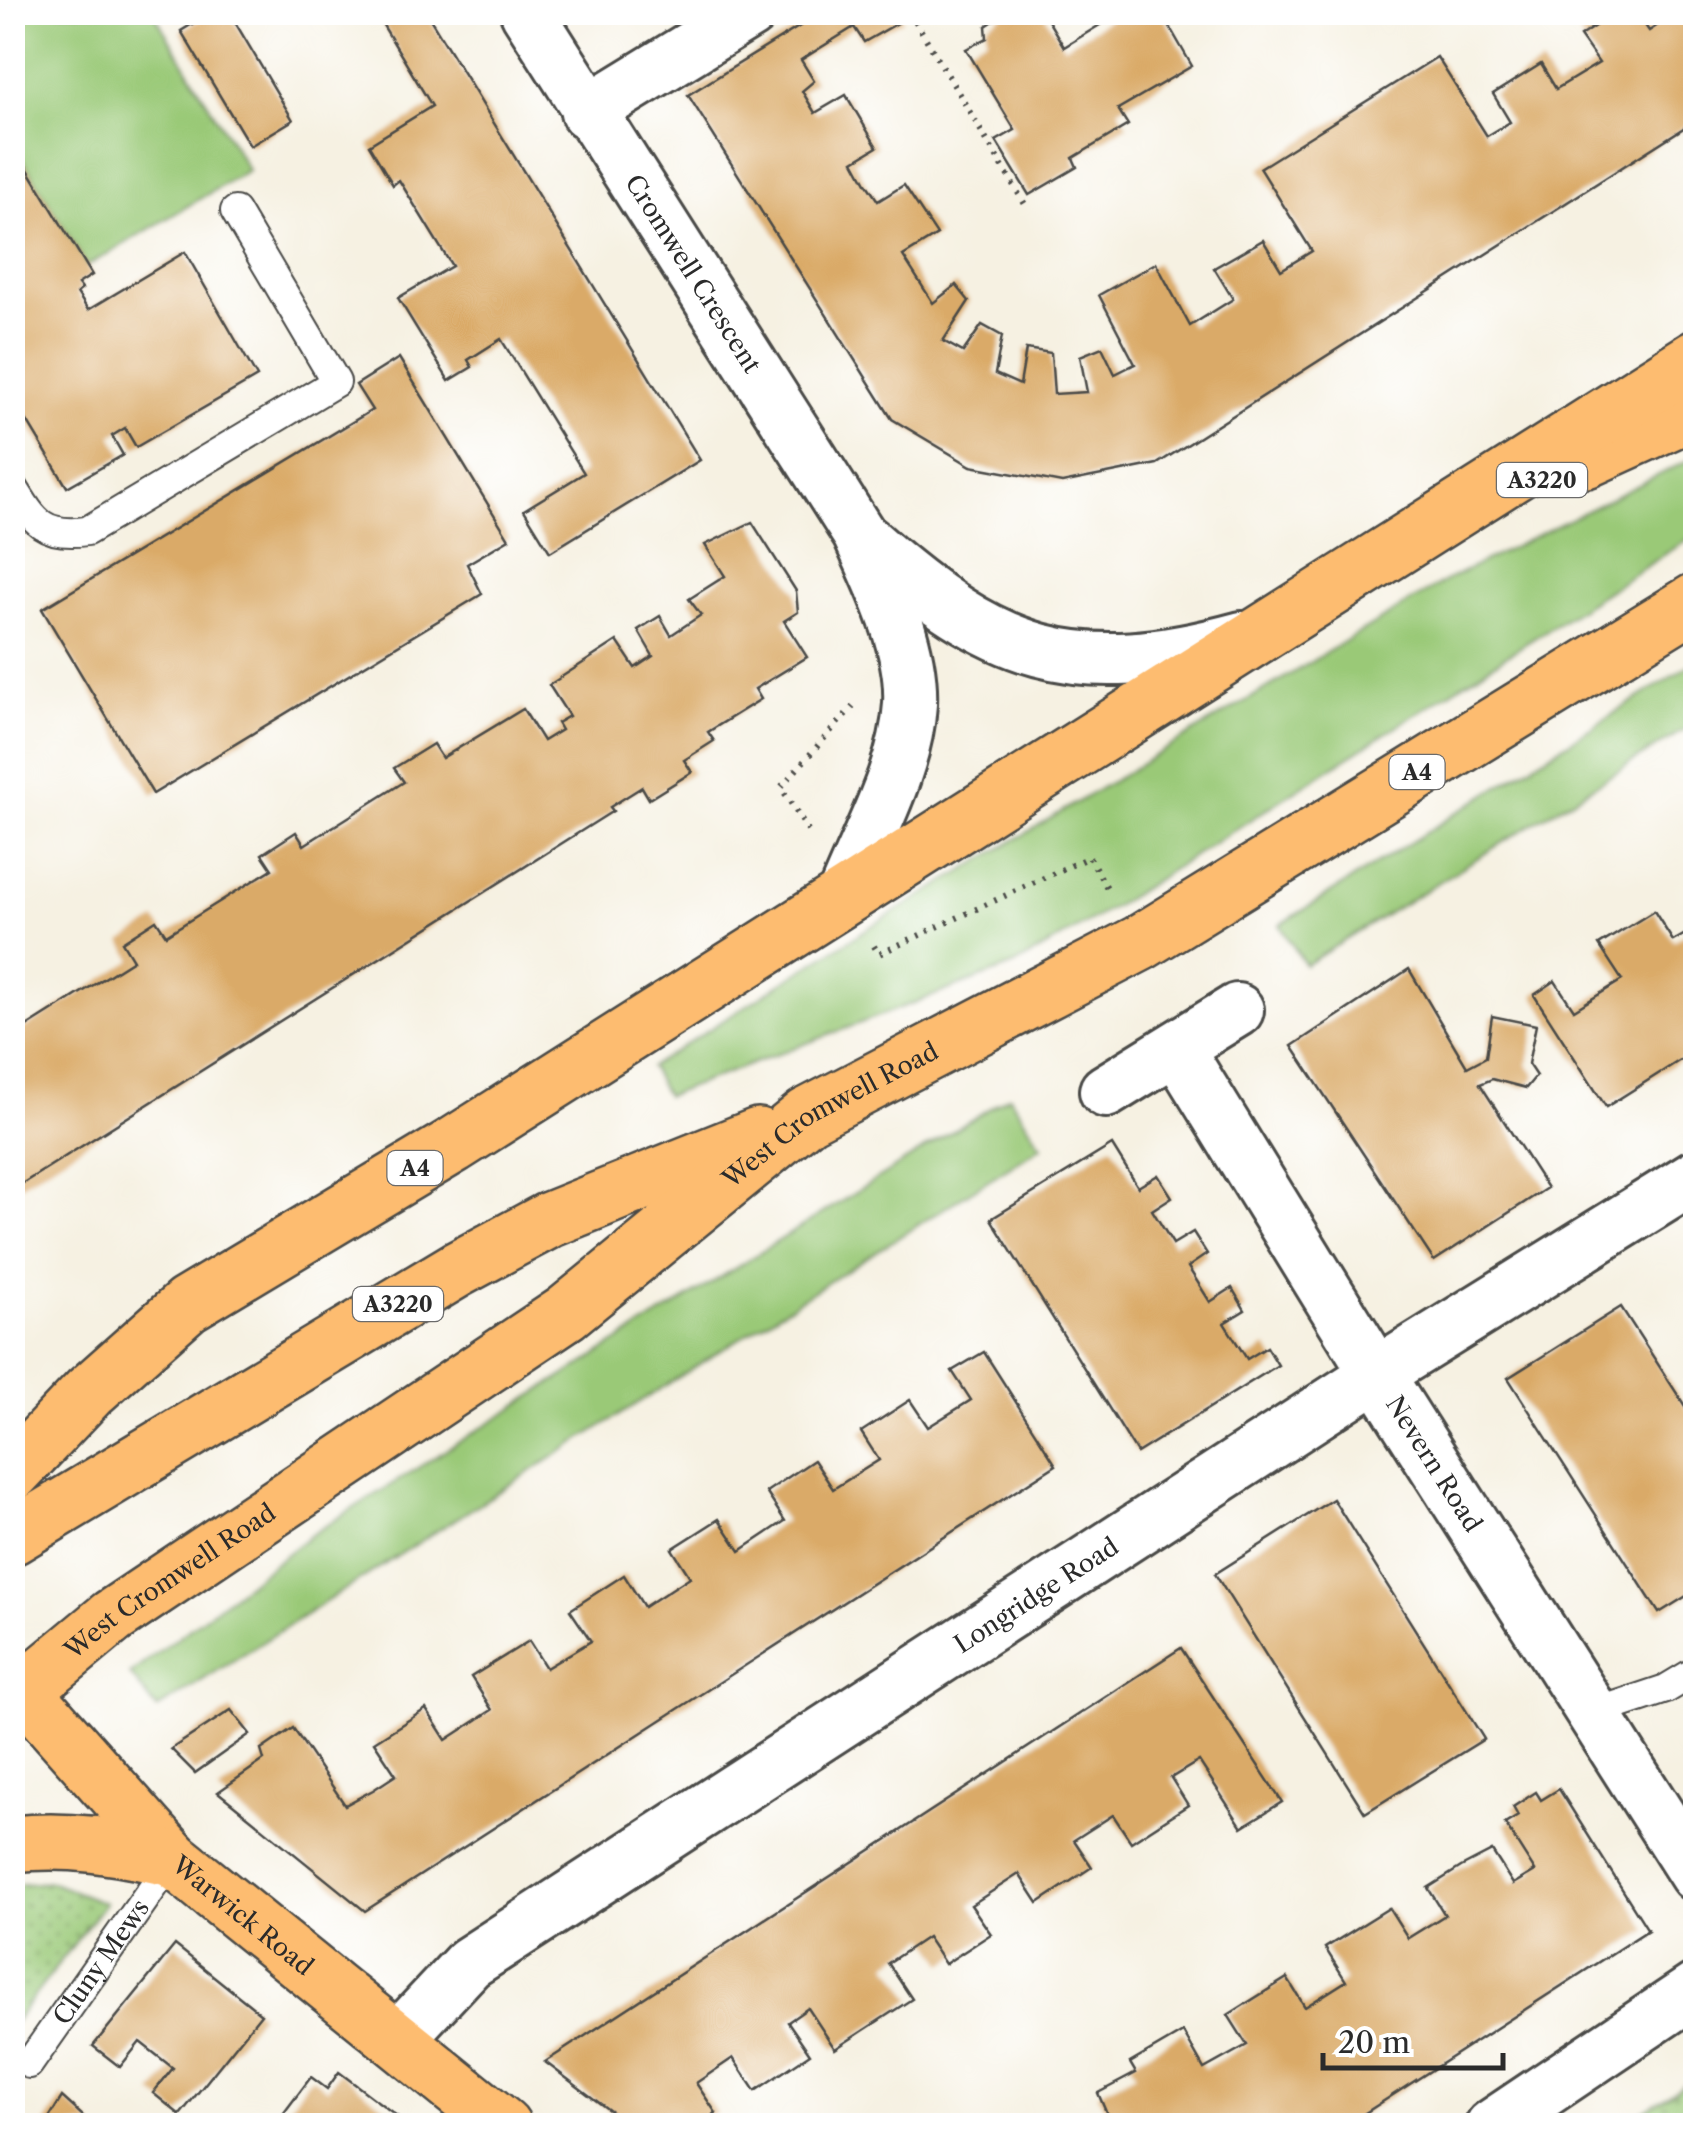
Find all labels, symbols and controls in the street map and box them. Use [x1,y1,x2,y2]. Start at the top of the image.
street label: Cromwell Crescent [619,169,768,379]
road number: A3220 [1497,463,1587,497]
road number: A4 [1390,755,1444,789]
street label: West Cromwell Road [715,1035,943,1195]
road number: A4 [388,1151,442,1185]
road number: A3220 [353,1287,443,1321]
street label: Nevern Road [1379,1390,1489,1538]
street label: West Cromwell Road [57,1497,281,1666]
street label: Longridge Road [948,1531,1124,1660]
street label: Warwick Road [165,1848,320,1982]
street label: Cluny Mews [46,1893,156,2030]
scale bar [1323,2008,1503,2070]
text: 20 m [1338,2024,1410,2061]

